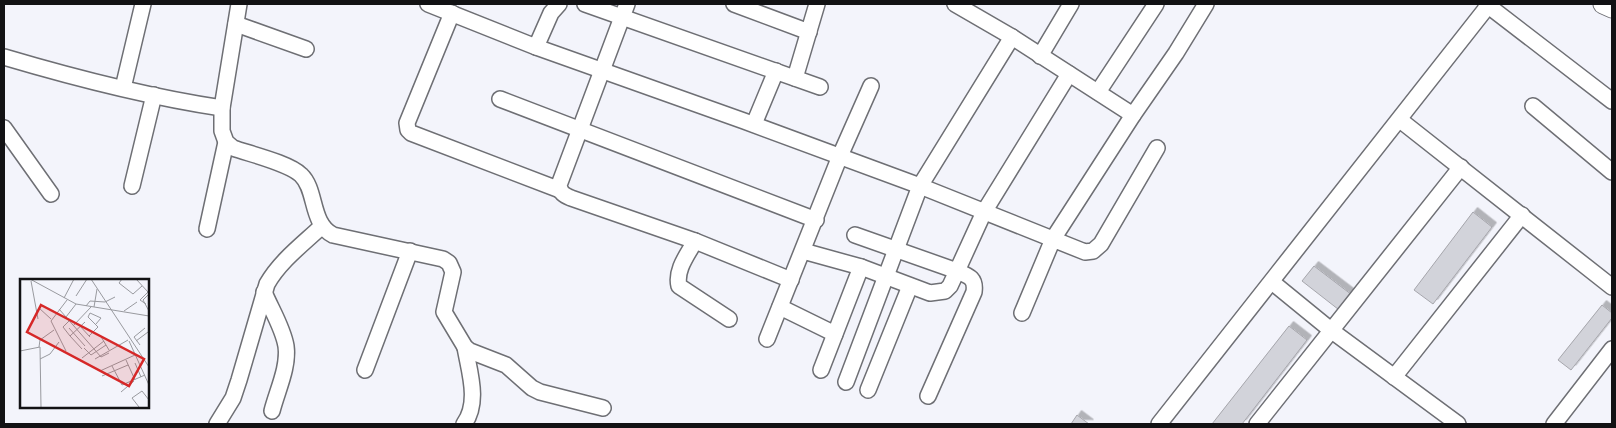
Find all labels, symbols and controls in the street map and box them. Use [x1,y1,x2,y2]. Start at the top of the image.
inset map [20,279,149,408]

